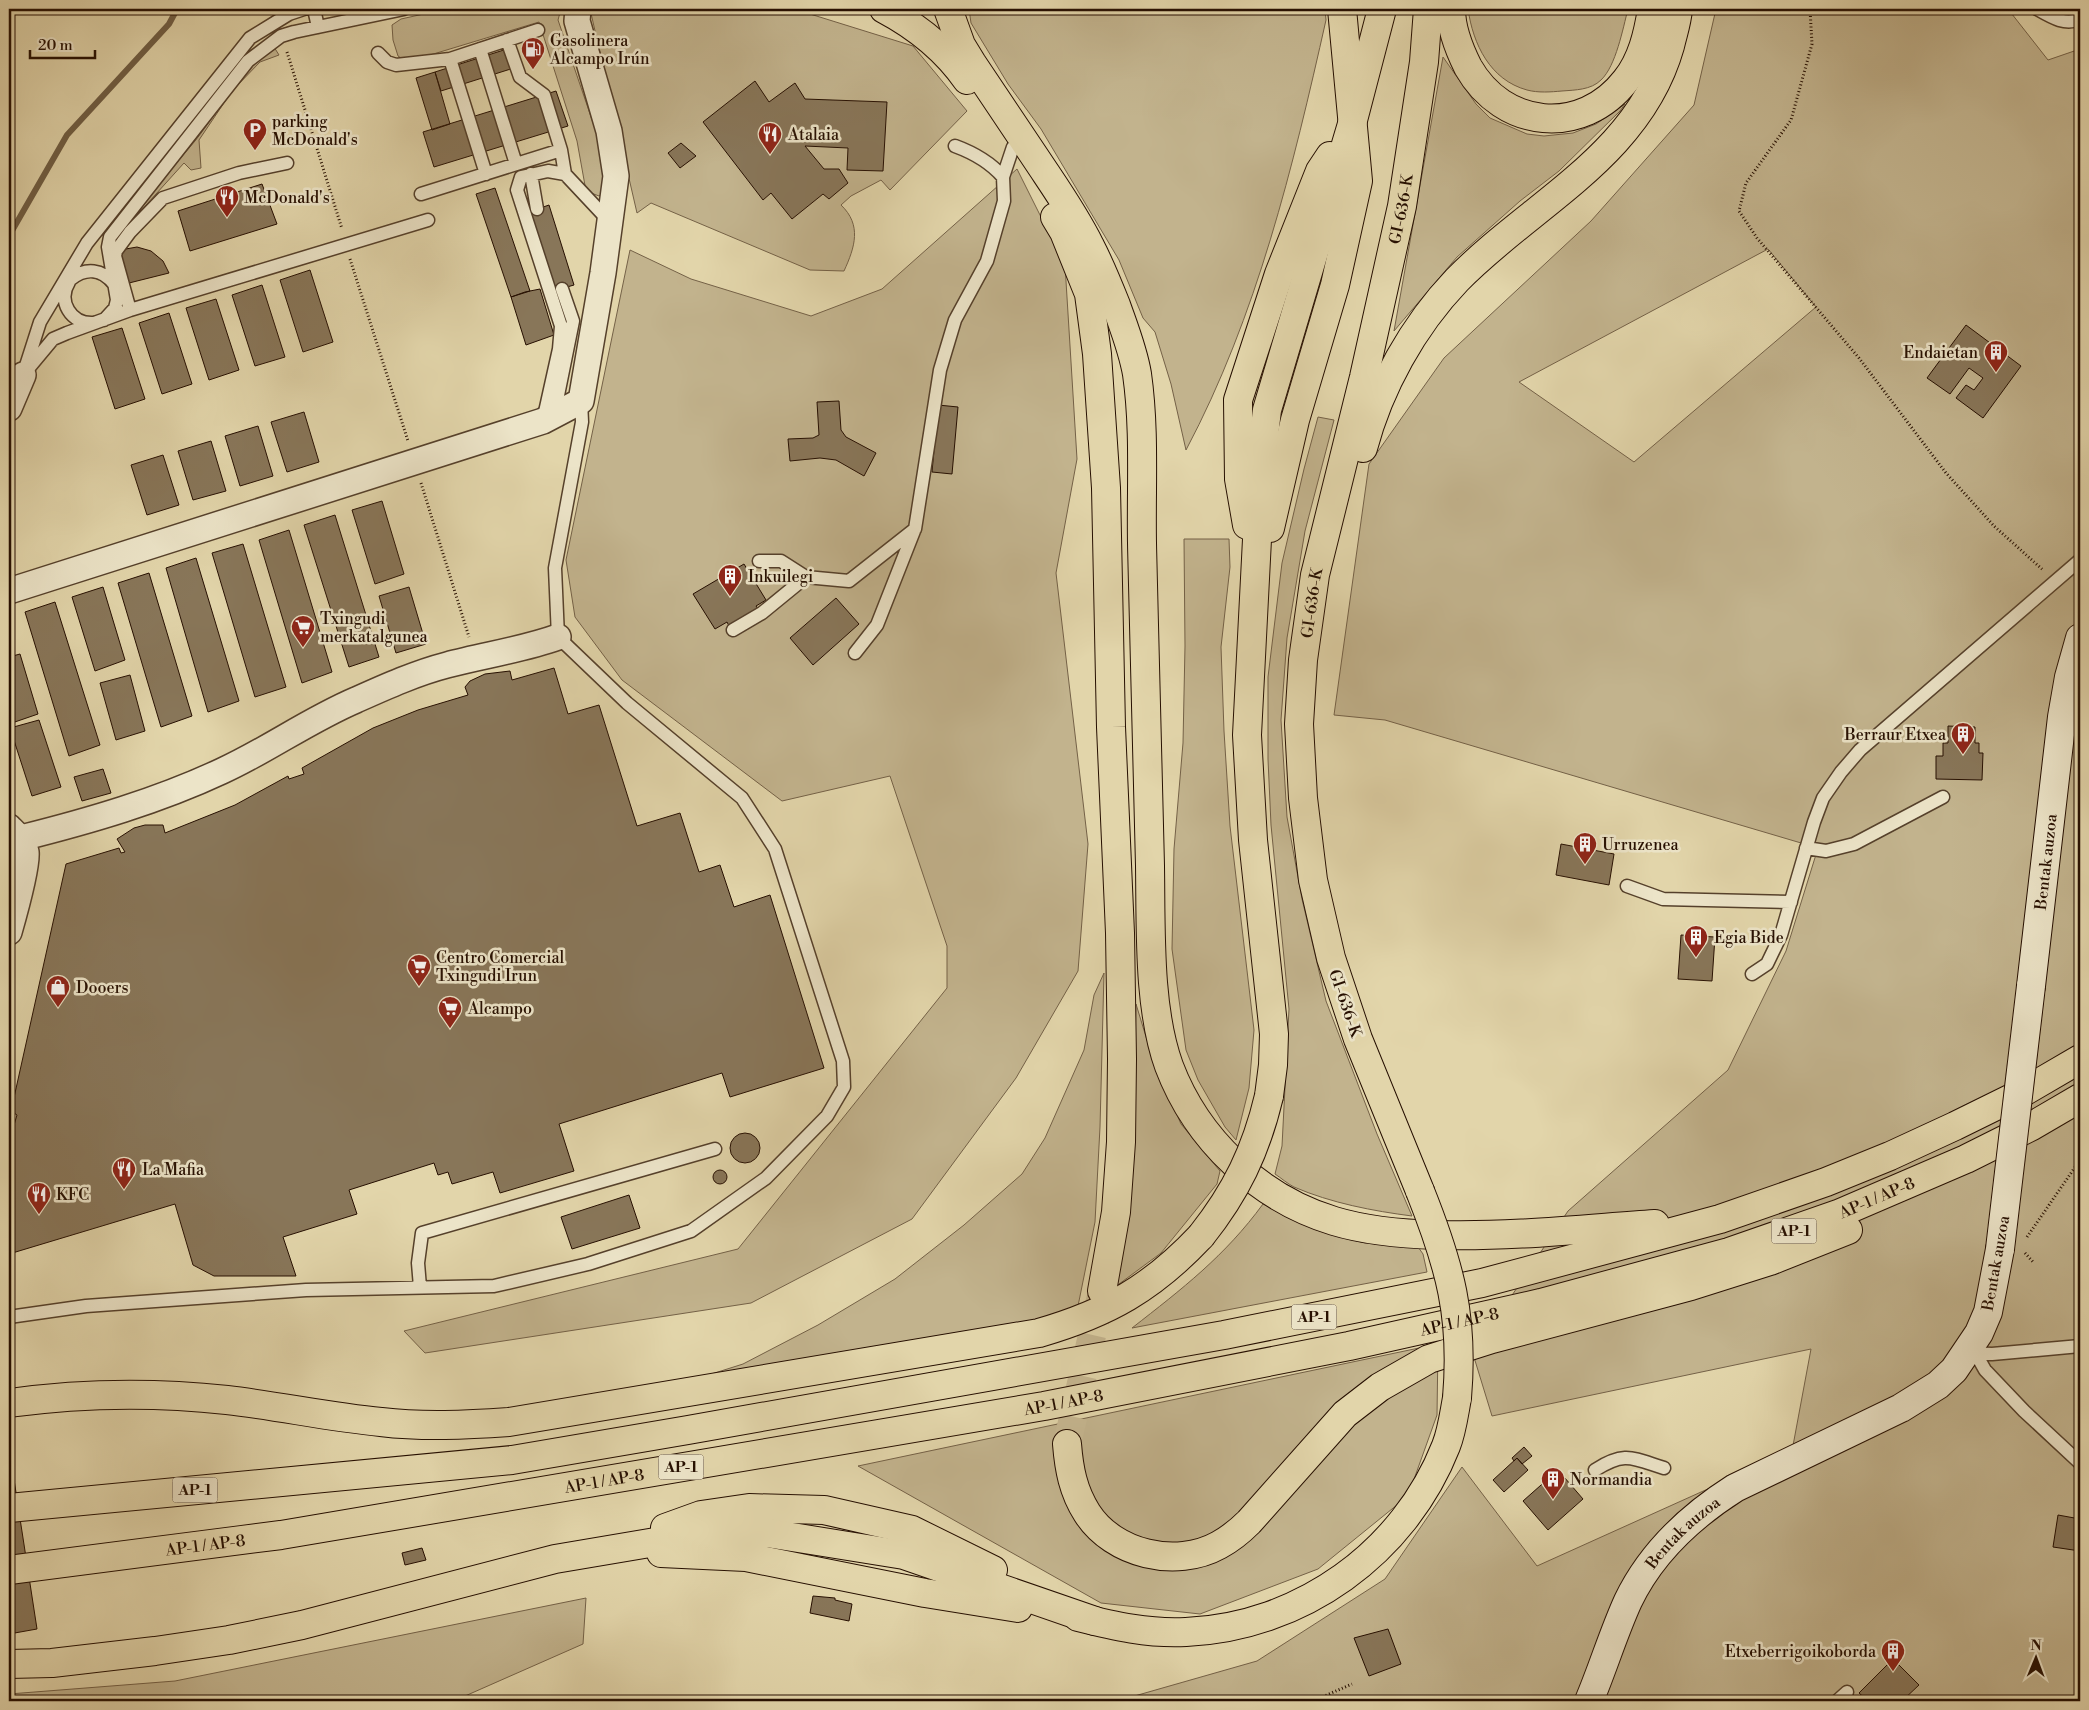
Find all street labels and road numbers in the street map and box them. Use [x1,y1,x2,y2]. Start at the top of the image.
street label: GI-636-K [1385,172,1418,246]
street label: GI-636-K [1297,565,1328,639]
street label: Bentak auzoa [2031,812,2062,912]
street label: GI-636-K [1324,967,1366,1041]
street label: AP-1 / AP-8 [1835,1173,1918,1224]
street label: Bentak auzoa [1978,1213,2014,1313]
road number: AP-1 [1772,1218,1816,1244]
road number: AP-1 [1292,1304,1336,1330]
street label: AP-1 / AP-8 [1417,1304,1501,1341]
street label: AP-1 / AP-8 [1022,1386,1105,1420]
road number: AP-1 [658,1454,704,1480]
street label: AP-1 / AP-8 [562,1465,646,1498]
road number: AP-1 [172,1478,218,1502]
street label: Bentak auzoa [1641,1492,1725,1574]
street label: AP-1 / AP-8 [163,1531,247,1561]

